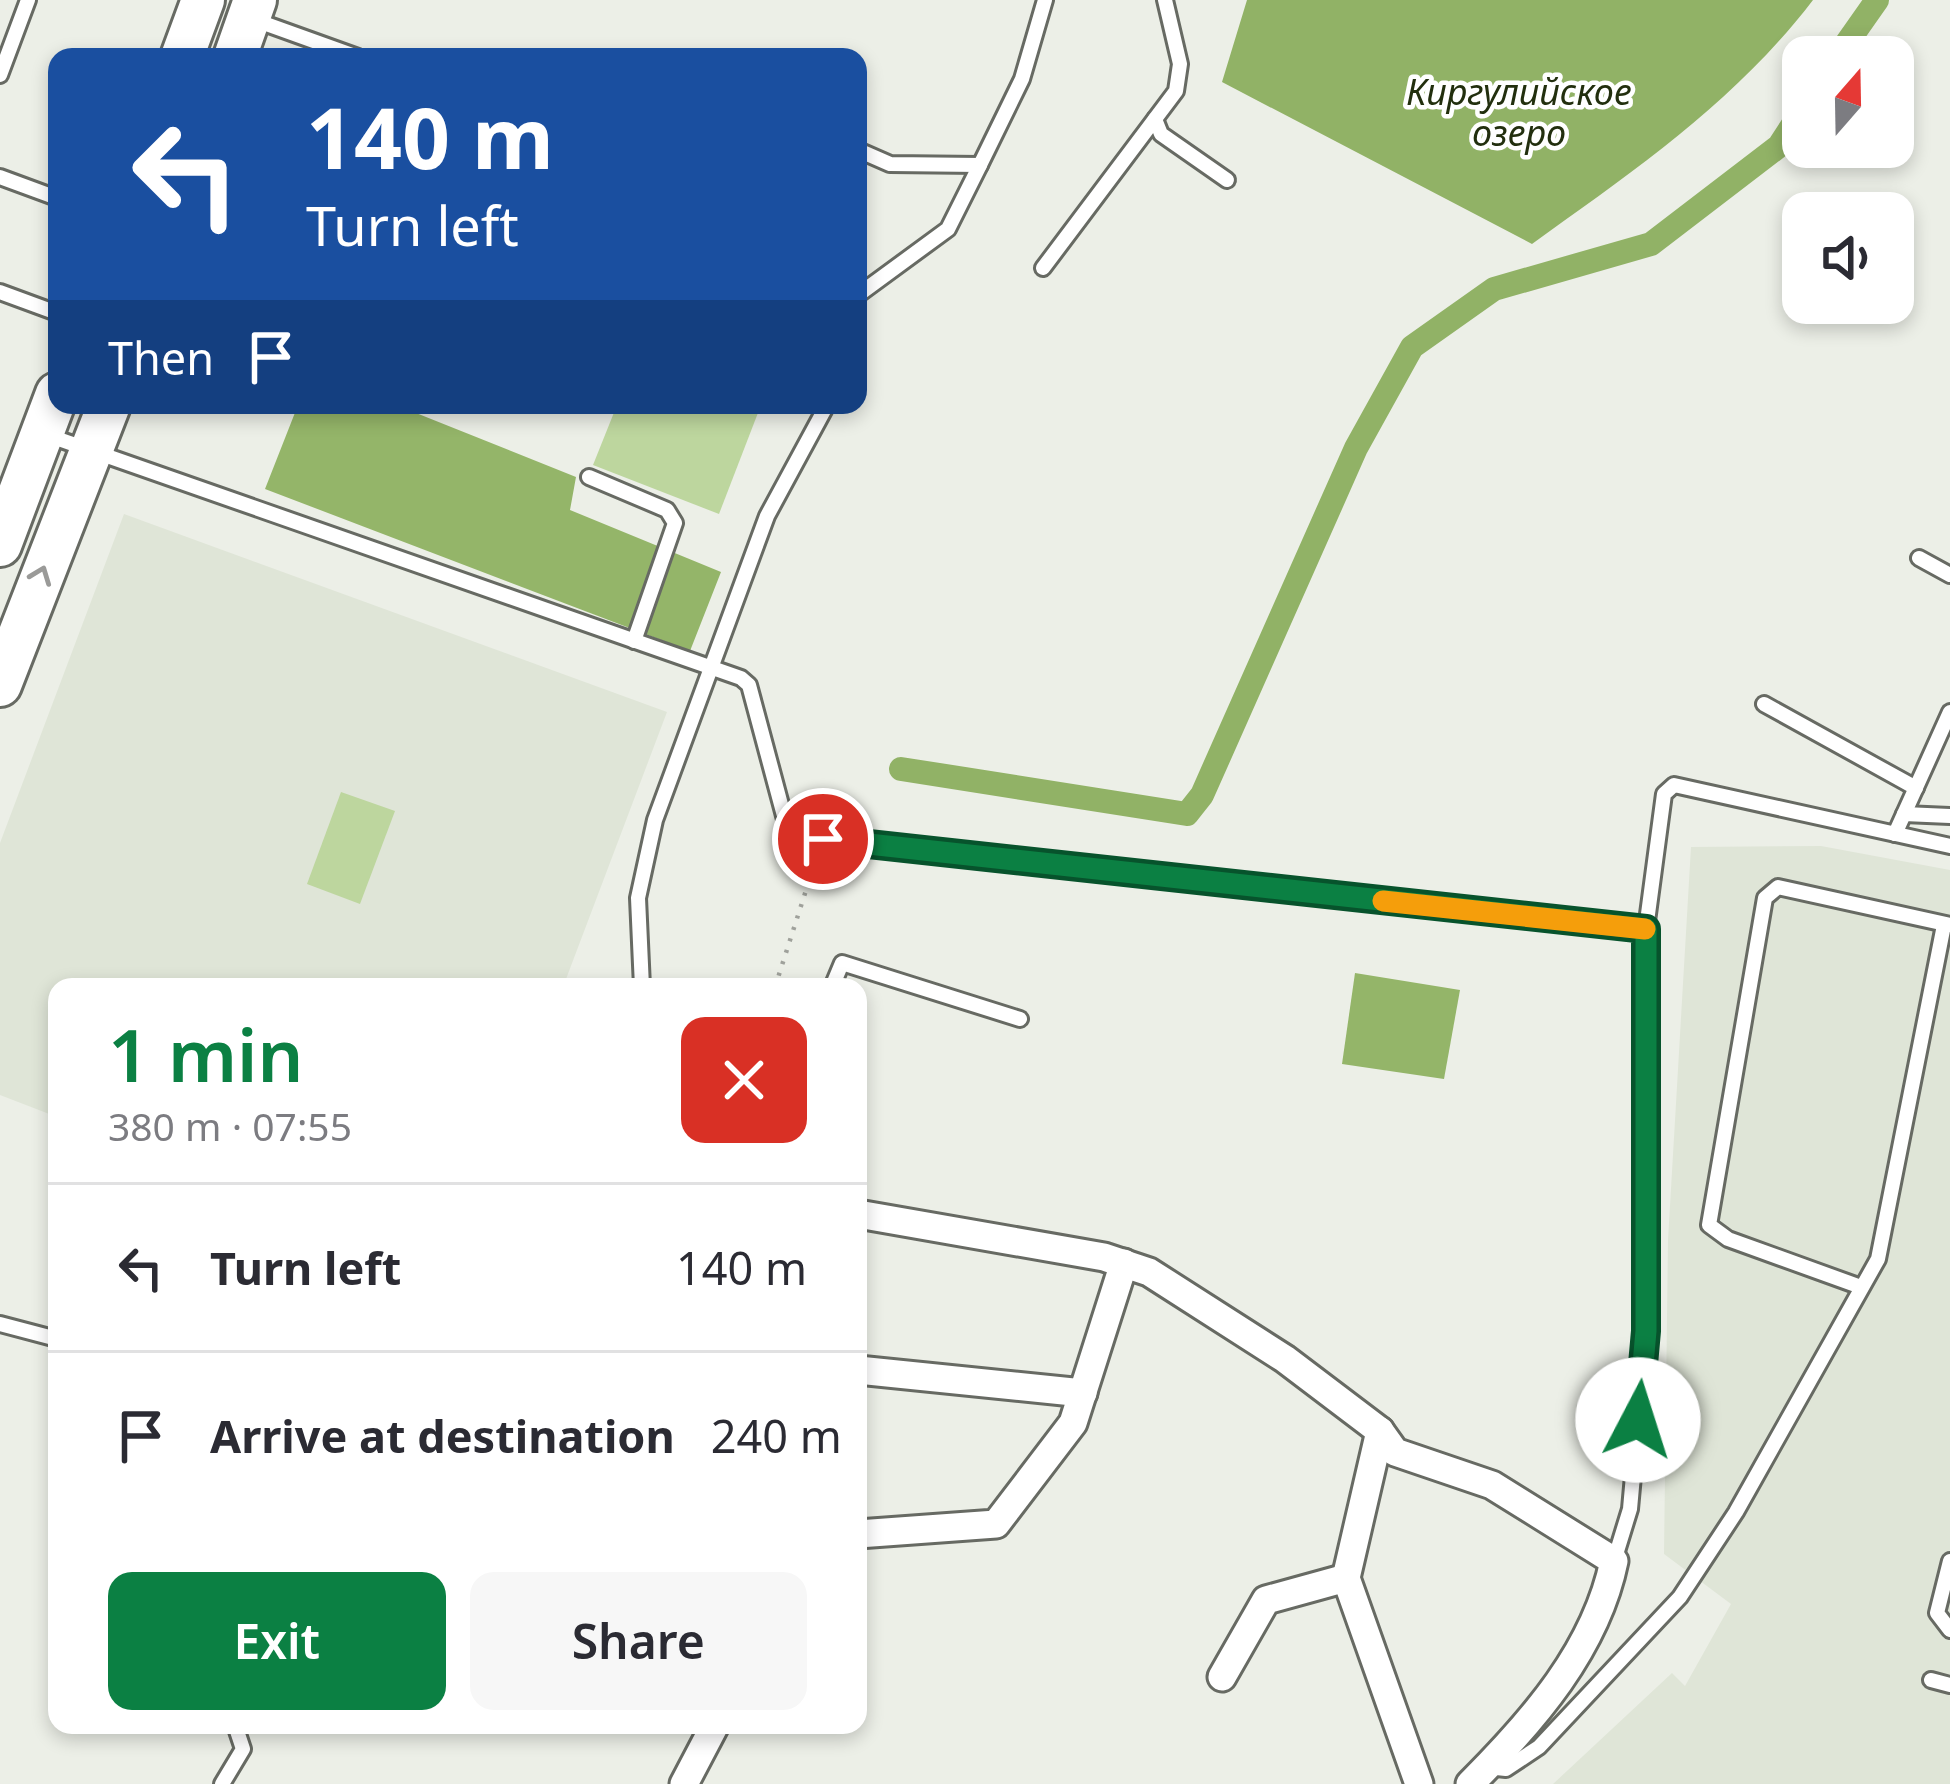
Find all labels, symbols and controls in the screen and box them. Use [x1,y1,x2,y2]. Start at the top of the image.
north arrow [1782,36,1914,168]
map controls [1782,36,1914,324]
water label: Киргулийское озеро [1406,67,1632,157]
text: 140 m [306,79,554,194]
icon: left [108,96,264,252]
text: Turn left [306,188,519,262]
button: sound [1782,192,1914,324]
icon: arrive [238,324,304,390]
text: Then [108,327,214,388]
one-way arrow [27,566,52,587]
pin [772,788,874,890]
icon: arrive [790,806,856,872]
text: 1 min [108,1005,303,1103]
button: close [681,1017,807,1143]
text: 380 m · 07:55 [108,1099,352,1152]
icon: left [108,1235,174,1301]
text: Turn left [210,1237,401,1298]
text: 140 m [676,1237,807,1298]
position arrow [1575,1357,1701,1483]
icon: arrive [108,1403,174,1469]
text: Arrive at destination [210,1405,675,1466]
text: 240 m [711,1405,842,1466]
button: Exit [108,1572,446,1710]
button: Share [470,1572,807,1710]

